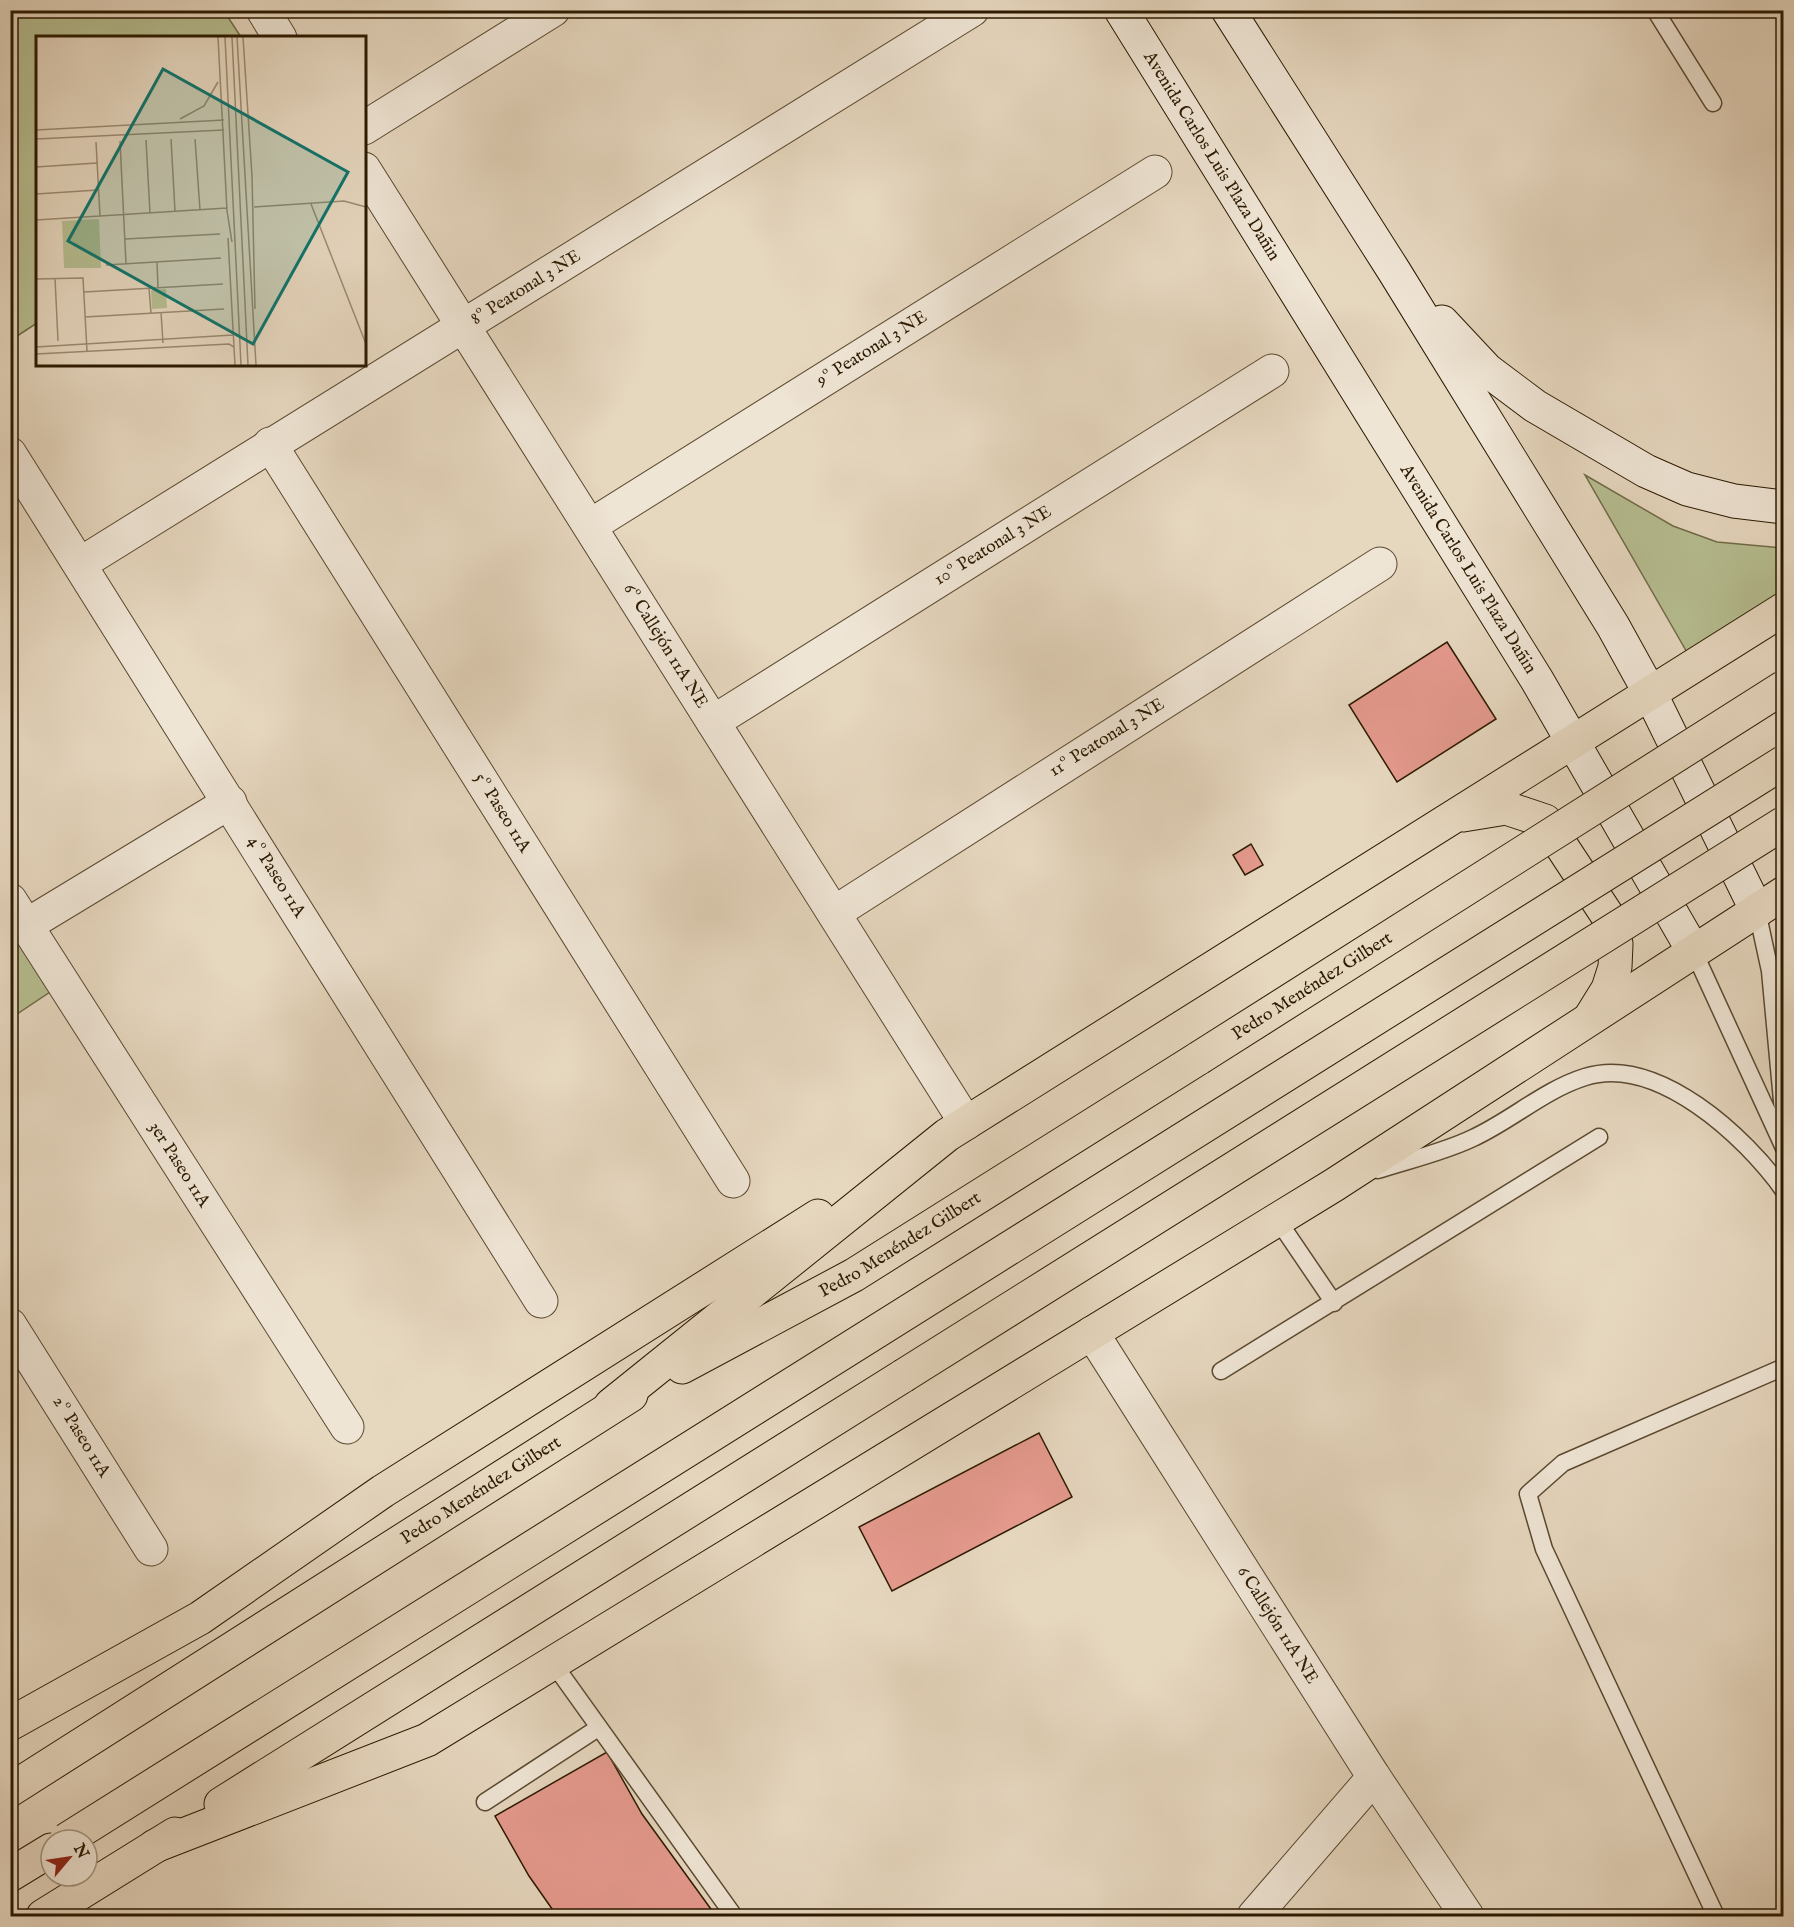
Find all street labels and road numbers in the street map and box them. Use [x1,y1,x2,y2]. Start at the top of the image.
street label: Avenida Carlos Luis Plaza Dañin [1138,46,1286,265]
street label: 8º Peatonal 3 NE [467,245,585,331]
street label: 9º Peatonal 3 NE [811,306,932,393]
street label: Avenida Carlos Luis Plaza Dañin [1394,459,1542,678]
street label: 10º Peatonal 3 NE [930,501,1056,591]
street label: 6º Callejón 11A NE [617,579,713,713]
street label: 11º Peatonal 3 NE [1045,693,1169,783]
street label: 5º Paseo 11A [468,769,536,858]
street label: 4º Paseo 11A [242,832,311,923]
street label: Pedro Menéndez Gilbert [1228,927,1397,1046]
street label: 3er Paseo 11A [143,1117,216,1212]
street label: Pedro Menéndez Gilbert [815,1187,985,1303]
street label: 2º Paseo 11A [47,1392,116,1483]
street label: Pedro Menéndez Gilbert [396,1431,565,1550]
street label: 6 Callejón 11A NE [1232,1562,1323,1688]

